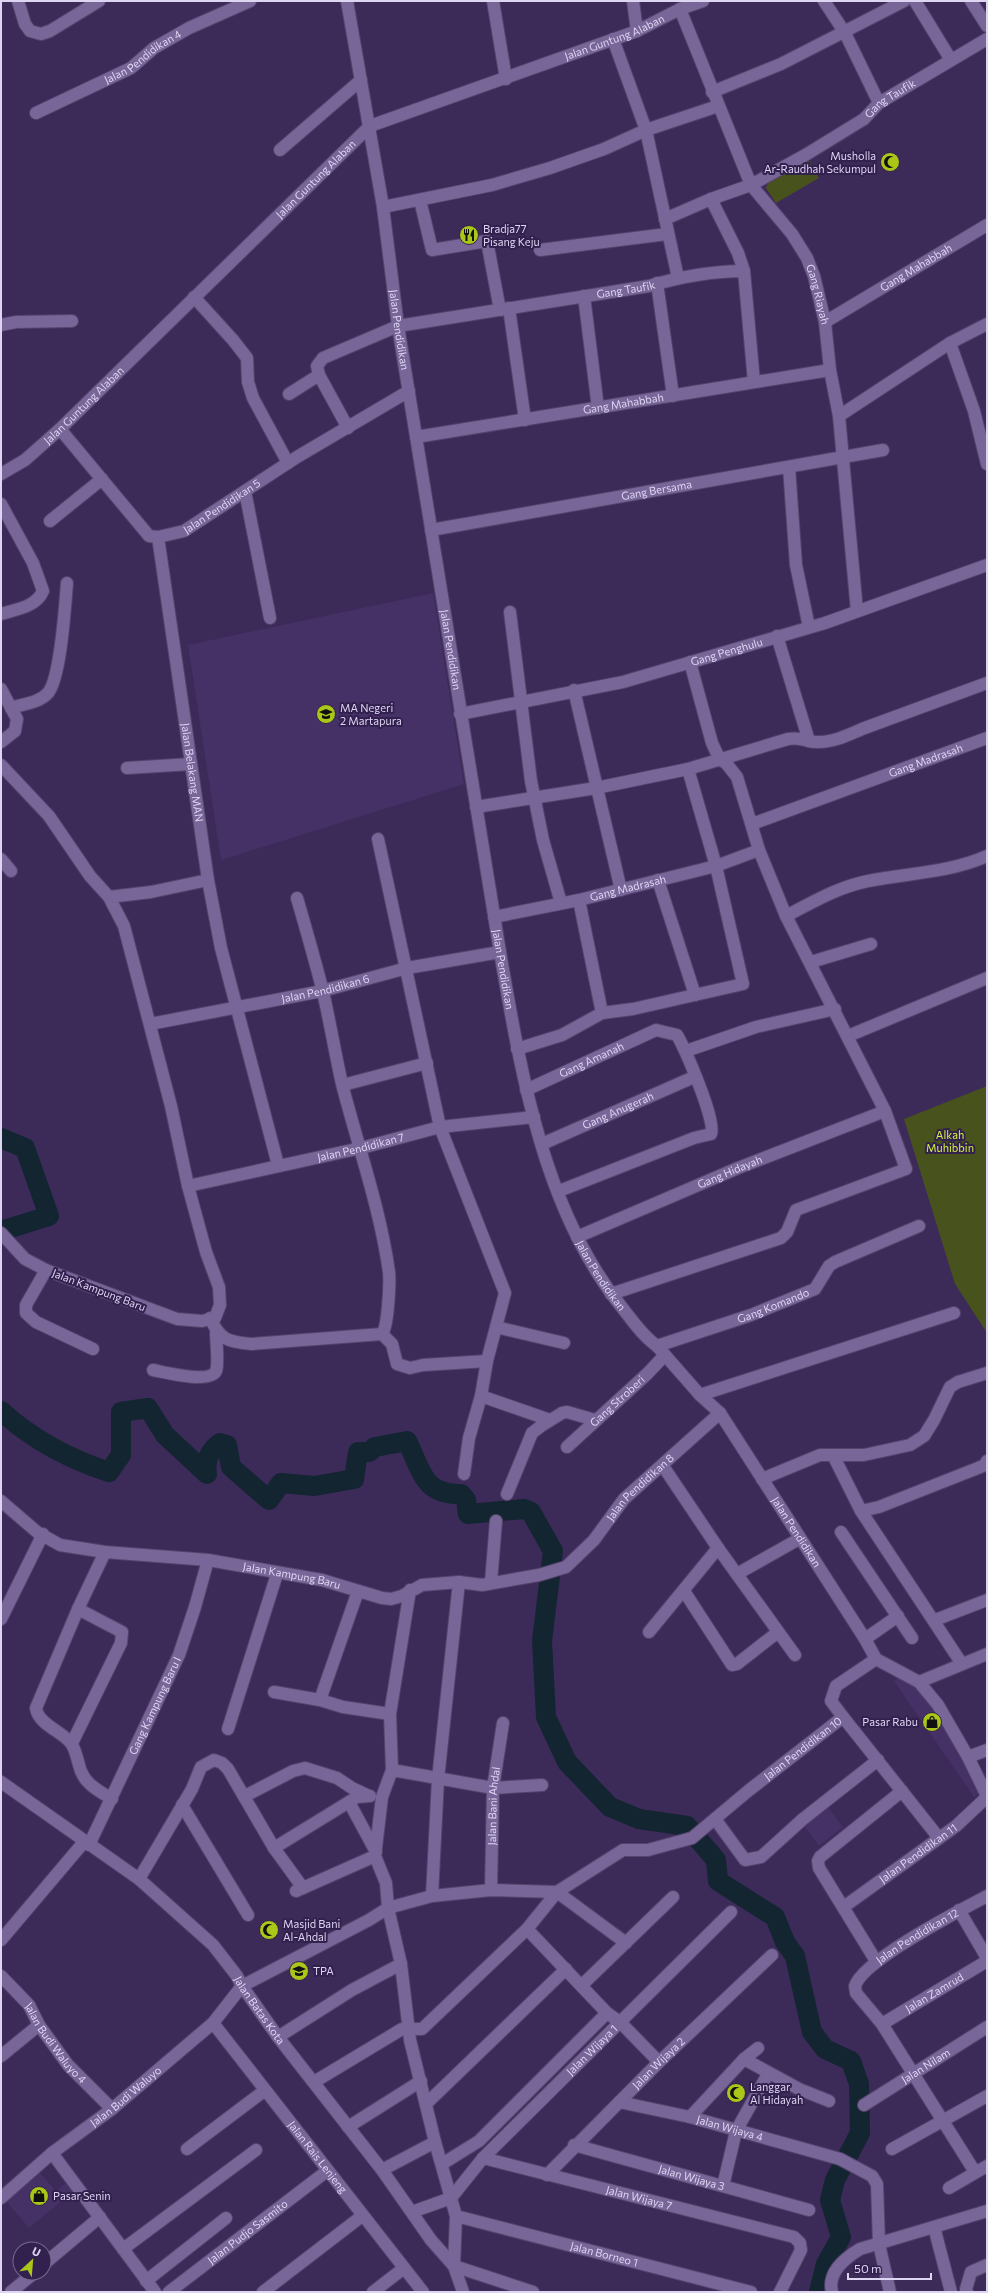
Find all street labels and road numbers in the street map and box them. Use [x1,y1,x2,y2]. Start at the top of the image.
street label: Jalan Guntung Alaban [563,11,666,63]
street label: Jalan Pendidikan 4 [102,27,184,87]
street label: Gang Taufik [862,76,918,120]
street label: Jalan Guntung Alaban [273,137,358,221]
street label: Gang Mahabbah [877,241,954,294]
street label: Gang Riayah [804,262,832,326]
street label: Gang Taufik [595,278,657,300]
street label: Jalan Pendidikan [386,289,412,371]
street label: Jalan Guntung Alaban [41,363,126,447]
street label: Gang Mahabbah [582,390,665,416]
street label: Jalan Pendidikan 5 [180,476,263,537]
street label: Gang Bersama [620,477,693,502]
street label: Jalan Pendidikan [437,608,464,691]
street label: Gang Penghulu [689,635,764,668]
street label: Jalan Belakang MAN [178,722,206,823]
street label: Gang Madrasah [887,740,964,779]
street label: Gang Madrasah [588,872,667,903]
street label: Jalan Pendidikan [489,928,517,1010]
street label: Jalan Pendidikan 6 [280,971,371,1006]
street label: Gang Amanah [557,1039,625,1080]
street label: Gang Anugerah [580,1089,655,1131]
street label: Jalan Pendidikan 7 [316,1130,406,1164]
street label: Gang Hidayah [695,1152,764,1191]
street label: Jalan Pendidikan [573,1238,629,1313]
street label: Jalan Kampung Baru [50,1266,148,1314]
street label: Gang Komando [735,1285,811,1325]
street label: Gang Stroberi [587,1372,647,1429]
street label: Jalan Pendidikan 8 [603,1451,676,1524]
street label: Jalan Pendidikan [768,1494,824,1569]
street label: Jalan Kampung Baru [242,1559,342,1591]
street label: Gang Kampung Baru I [126,1655,183,1757]
street label: Jalan Pendidikan 10 [761,1714,844,1783]
street label: Jalan Bani Ahdal [485,1766,502,1846]
street label: Jalan Pendidikan 11 [876,1821,959,1886]
street label: Jalan Pendidikan 12 [873,1906,960,1967]
street label: Jalan Zamrud [903,1970,966,2016]
street label: Jalan Batas Kota [231,1974,288,2046]
street label: Jalan Budi Waluyo 4 [23,1999,90,2086]
street label: Jalan Wijaya 1 [563,2022,620,2078]
street label: Jalan Wijaya 2 [629,2034,687,2092]
street label: Jalan Nilam [899,2045,952,2087]
street label: Jalan Budi Waluyo [87,2063,164,2130]
street label: Jalan Wijaya 4 [695,2112,765,2143]
street label: Jalan Rais Lenjeng [285,2118,350,2196]
street label: Jalan Wijaya 3 [657,2162,726,2192]
street label: Jalan Wijaya 7 [604,2183,674,2212]
street label: Jalan Pudjo Sasmito [205,2196,290,2267]
street label: Jalan Borneo 1 [569,2239,640,2269]

